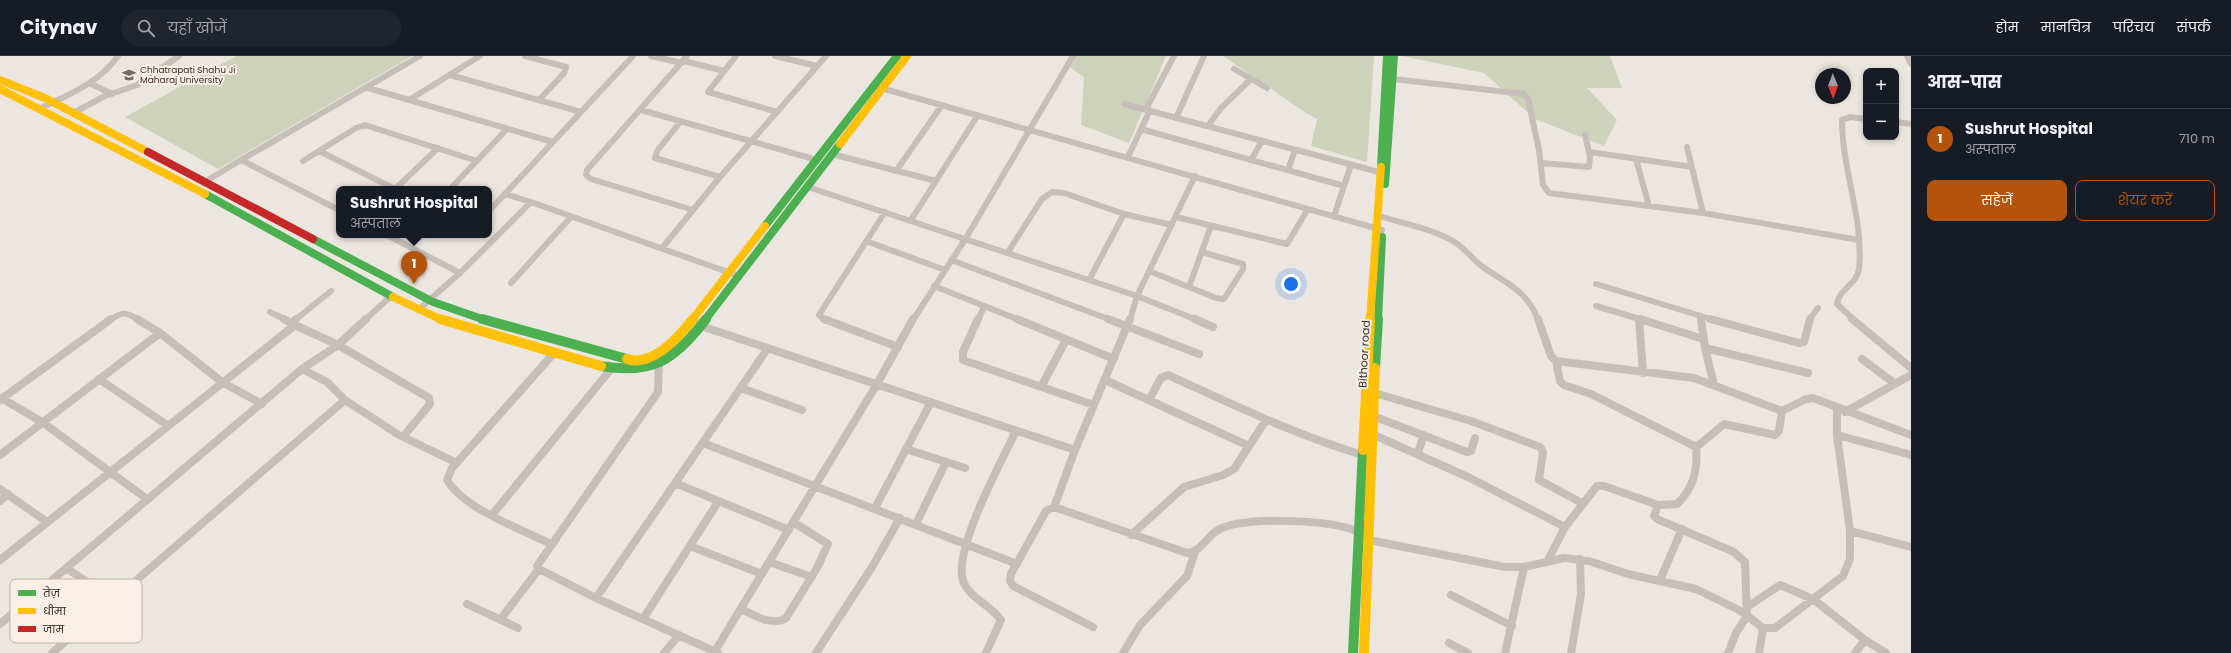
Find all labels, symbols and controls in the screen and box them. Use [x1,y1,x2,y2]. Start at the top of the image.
search box [121,10,401,46]
text: Citynav [20,14,97,41]
icon: search [135,17,157,39]
text: यहाँ खोजें [167,17,227,38]
text: होम [1995,17,2019,37]
text: मानचित्र [2041,17,2091,37]
text: परिचय [2113,17,2154,37]
text: संपर्क [2176,17,2211,37]
place label: Chhatrapati Shahu Ji Maharaj University [140,64,235,86]
school or university icon: Chhatrapati Shahu Ji Maharaj University [121,67,137,83]
north arrow [1815,68,1851,104]
map controls [1863,68,1899,140]
button: + [1863,68,1899,104]
text: आस-पास [1927,70,2002,94]
button: − [1863,104,1899,140]
text: Sushrut Hospital [1965,118,2093,139]
text: 1 [1938,129,1942,148]
text: 710 m [2179,129,2215,148]
text: अस्पताल [1965,140,2016,159]
button: सहेजें [1927,180,2067,221]
button: शेयर करें [2075,180,2215,221]
popup [336,186,492,238]
text: Sushrut Hospital [350,192,478,213]
text: अस्पताल [350,214,401,233]
pin: 1 [401,251,427,284]
your location [1281,274,1301,294]
street label: Bithoor road [1354,320,1374,388]
legend [10,579,142,643]
text: तेज़ [42,585,61,601]
text: धीमा [43,603,67,619]
text: जाम [42,621,64,637]

